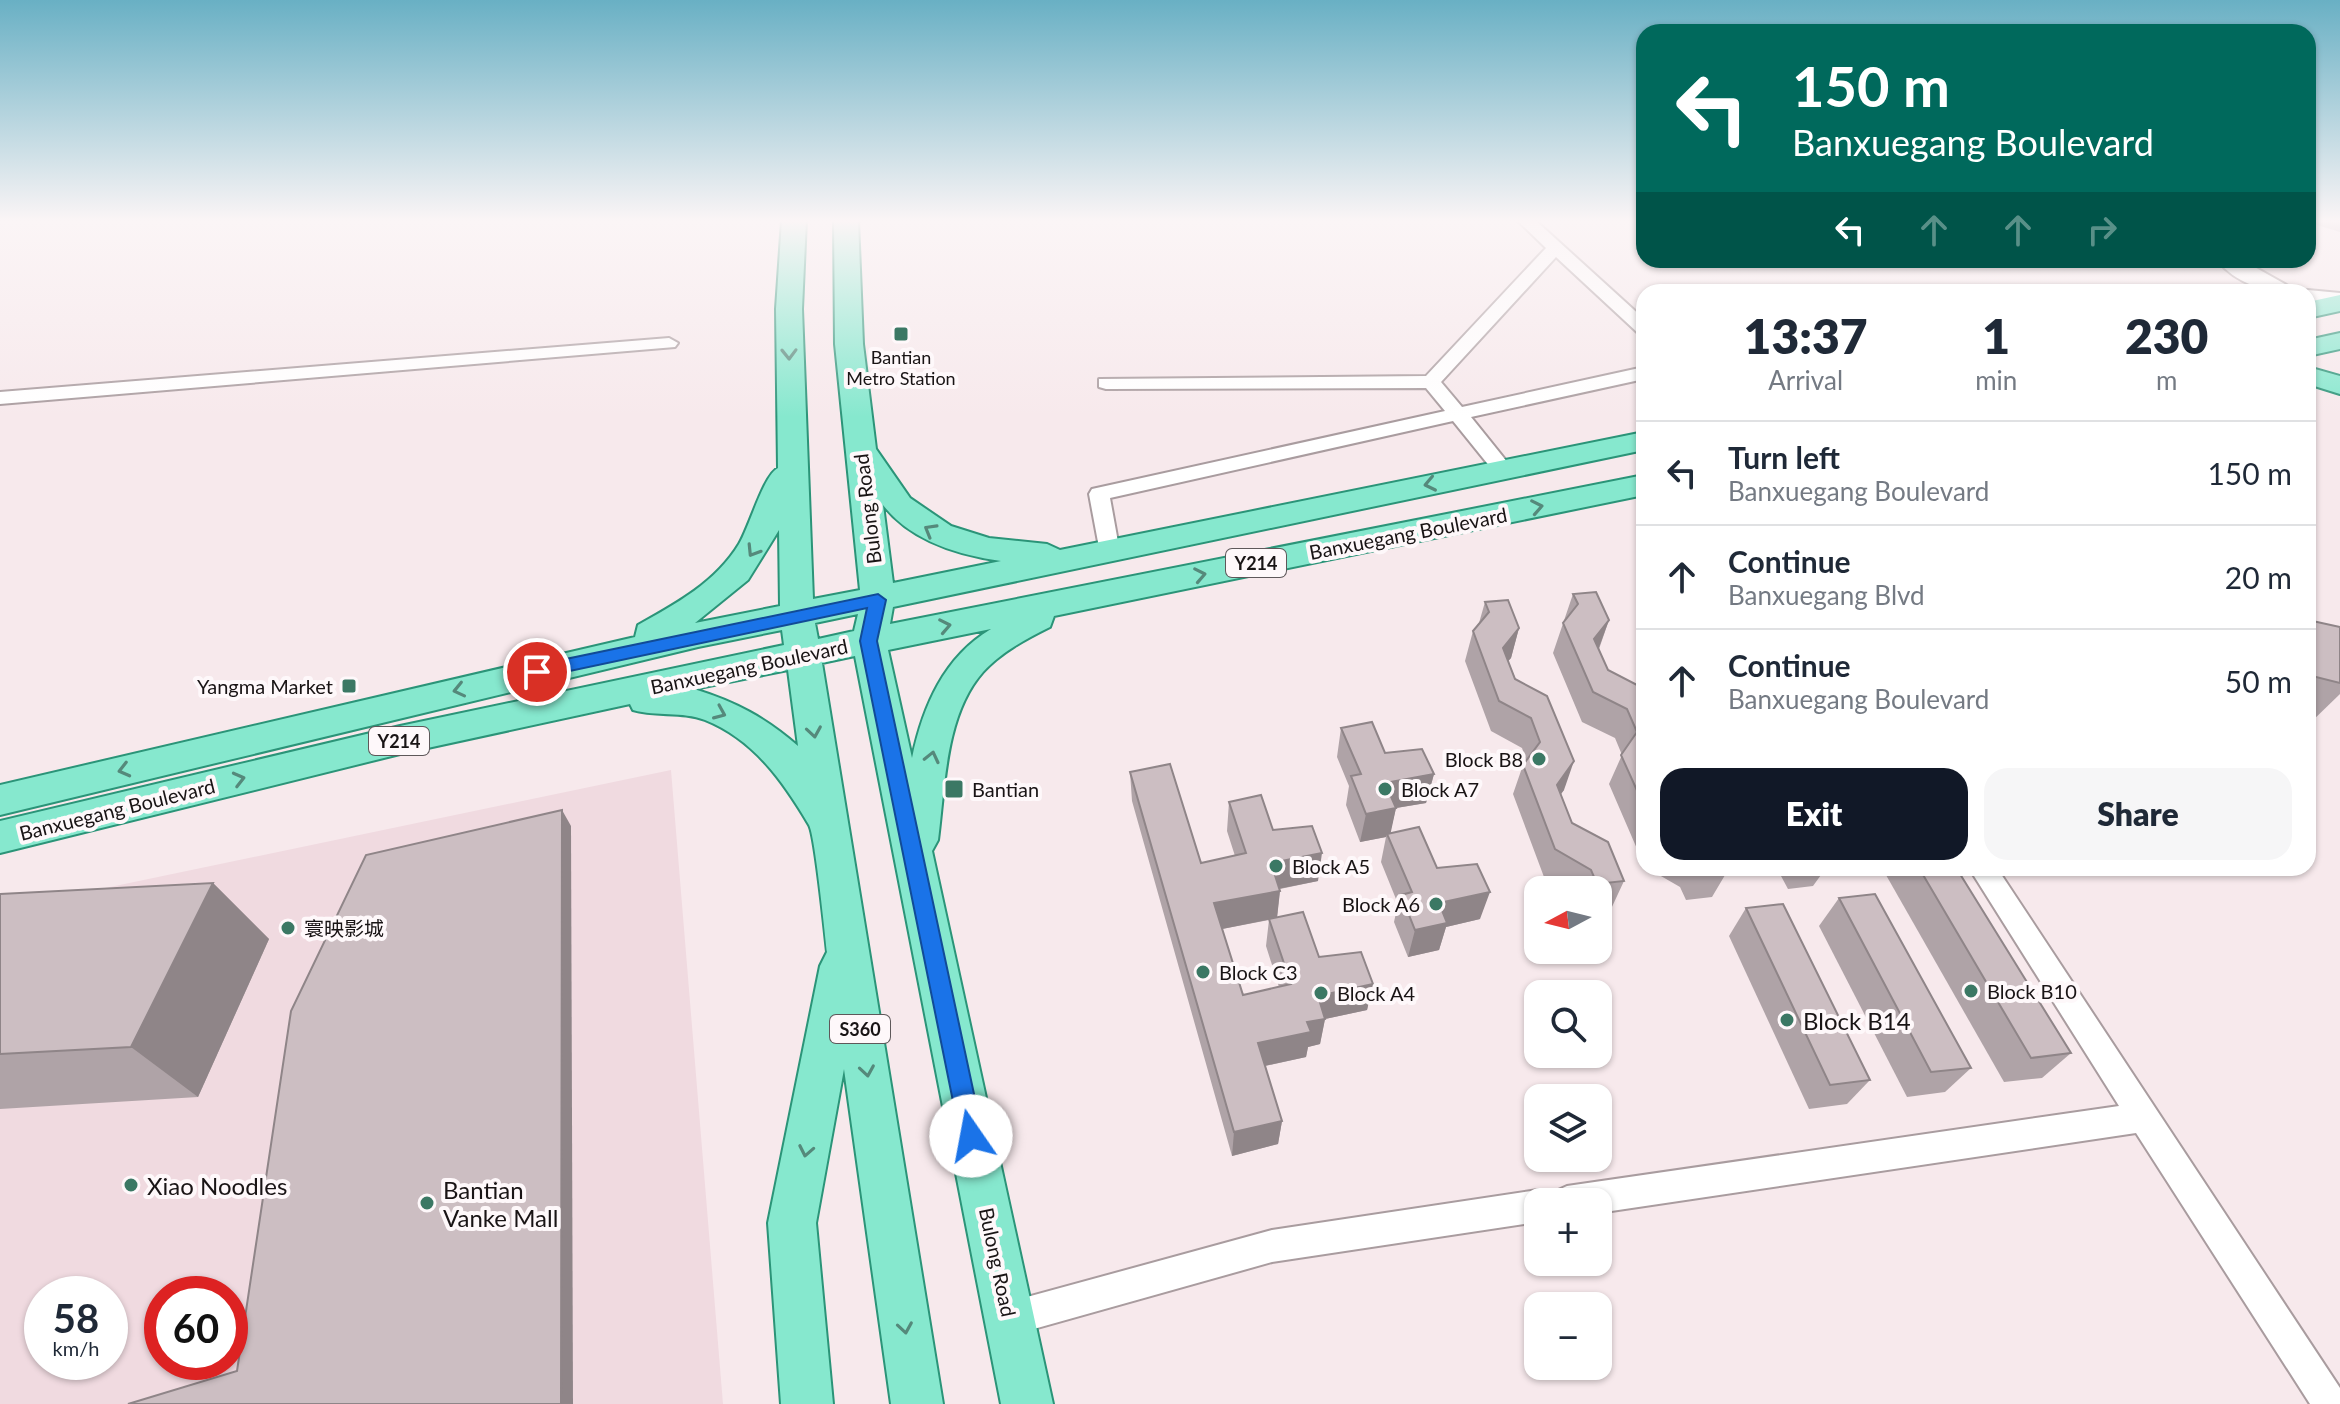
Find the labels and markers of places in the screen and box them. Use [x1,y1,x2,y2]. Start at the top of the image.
marker: Bantian Metro Station [892,325,910,343]
place label: Bantian Metro Station [846,346,956,389]
pin [503,638,571,706]
place label: Yangma Market [197,674,333,698]
marker: Yangma Market [340,677,358,695]
place label: Block B8 [1445,747,1523,771]
marker: Block B8 [1530,750,1548,768]
place label: Bantian [972,777,1039,801]
place label: Block A7 [1401,777,1479,801]
marker: Bantian [943,778,965,800]
marker: Block A7 [1376,780,1394,798]
place label: Block A5 [1292,854,1370,878]
marker: Block A5 [1267,857,1285,875]
place label: Block A6 [1342,892,1420,916]
marker: Block A6 [1427,895,1445,913]
place label: 寰映影城 [304,916,384,940]
marker: 寰映影城 [279,919,297,937]
place label: Block C3 [1219,960,1298,984]
marker: Block C3 [1194,963,1212,981]
place label: Block B10 [1987,979,2077,1003]
place label: Block A4 [1337,981,1415,1005]
marker: Block B10 [1962,982,1980,1000]
marker: Block A4 [1312,984,1330,1002]
place label: Block B14 [1803,1006,1911,1035]
marker: Block B14 [1778,1011,1796,1029]
place label: Xiao Noodles [147,1171,287,1200]
place label: Bantian Vanke Mall [443,1175,558,1232]
marker: Xiao Noodles [122,1176,140,1194]
marker: Bantian Vanke Mall [418,1194,436,1212]

